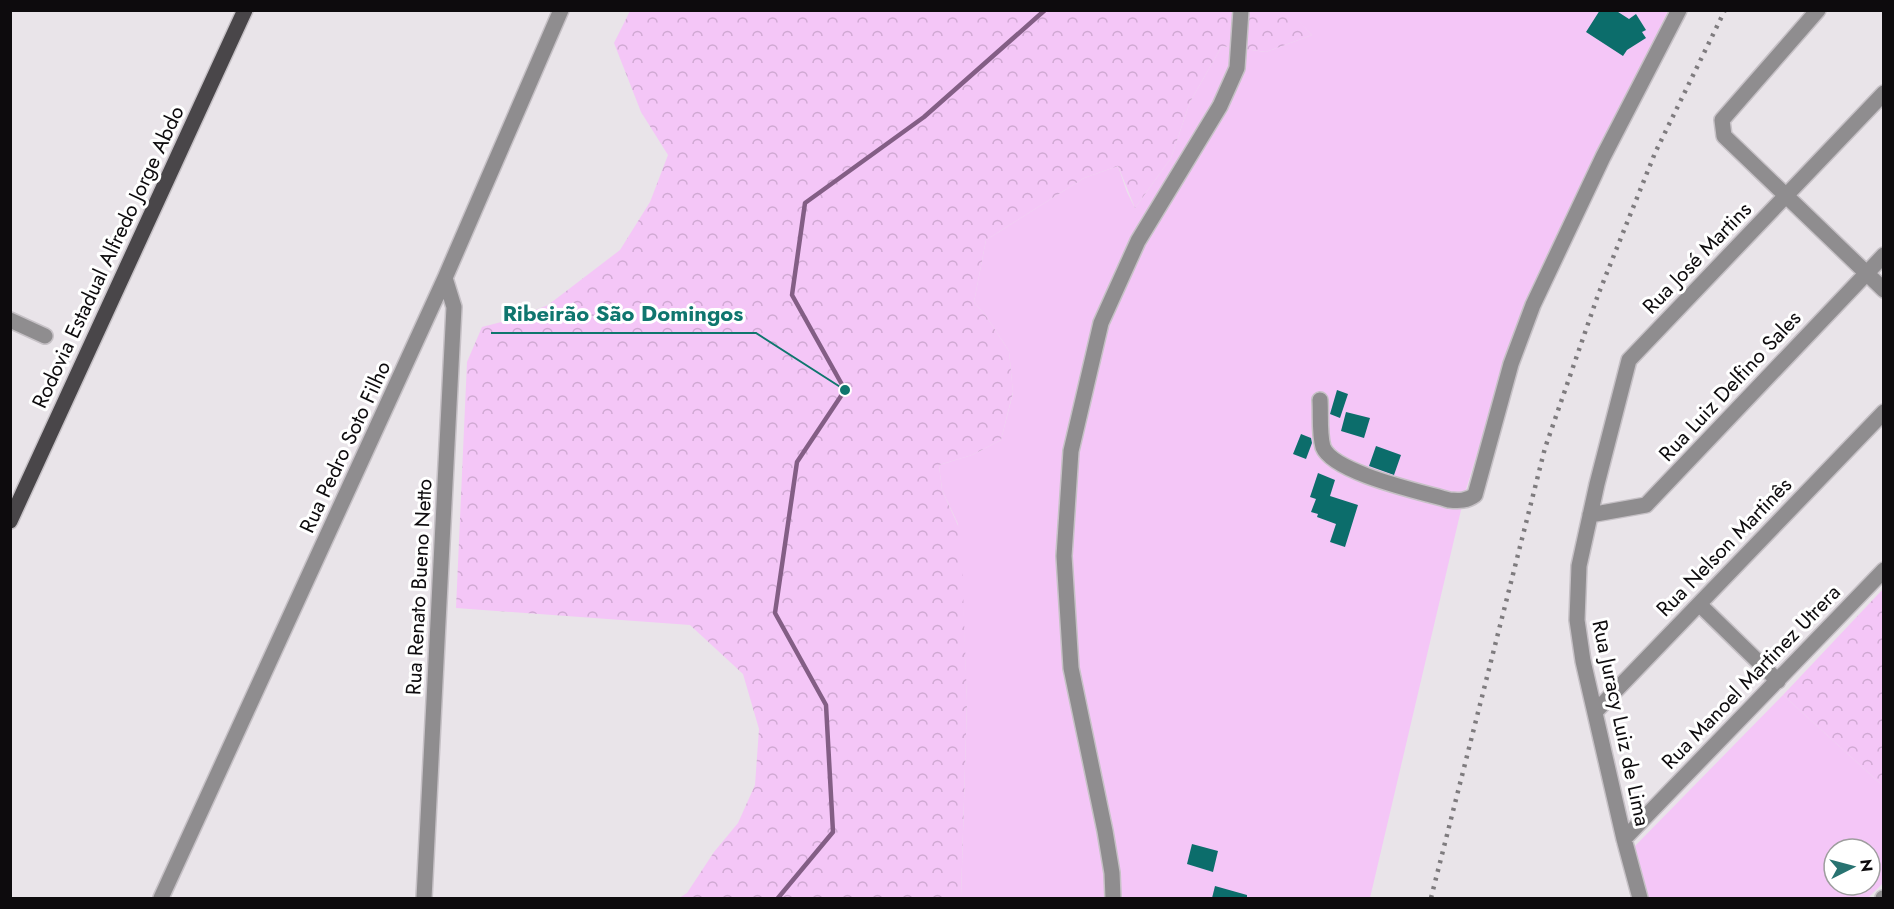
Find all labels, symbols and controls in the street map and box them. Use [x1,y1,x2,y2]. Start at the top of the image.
street label: Rodovia Estadual Alfredo Jorge Abdo [25,101,191,413]
street label: Rua José Martins [1636,195,1758,321]
callout: Ribeirão São Domingos [491,293,756,333]
text: Ribeirão São Domingos [503,297,743,329]
street label: Rua Luiz Delfino Sales [1652,304,1808,468]
street label: Rua Pedro Soto Filho [292,356,398,538]
street label: Rua Nelson Martinês [1649,471,1799,623]
street label: Rua Renato Bueno Netto [398,478,440,696]
street label: Rua Manoel Martinez Utrera [1655,578,1847,776]
street label: Rua Juracy Luiz de Lima [1584,617,1658,829]
north arrow [1822,837,1882,897]
text: N [1854,858,1879,873]

